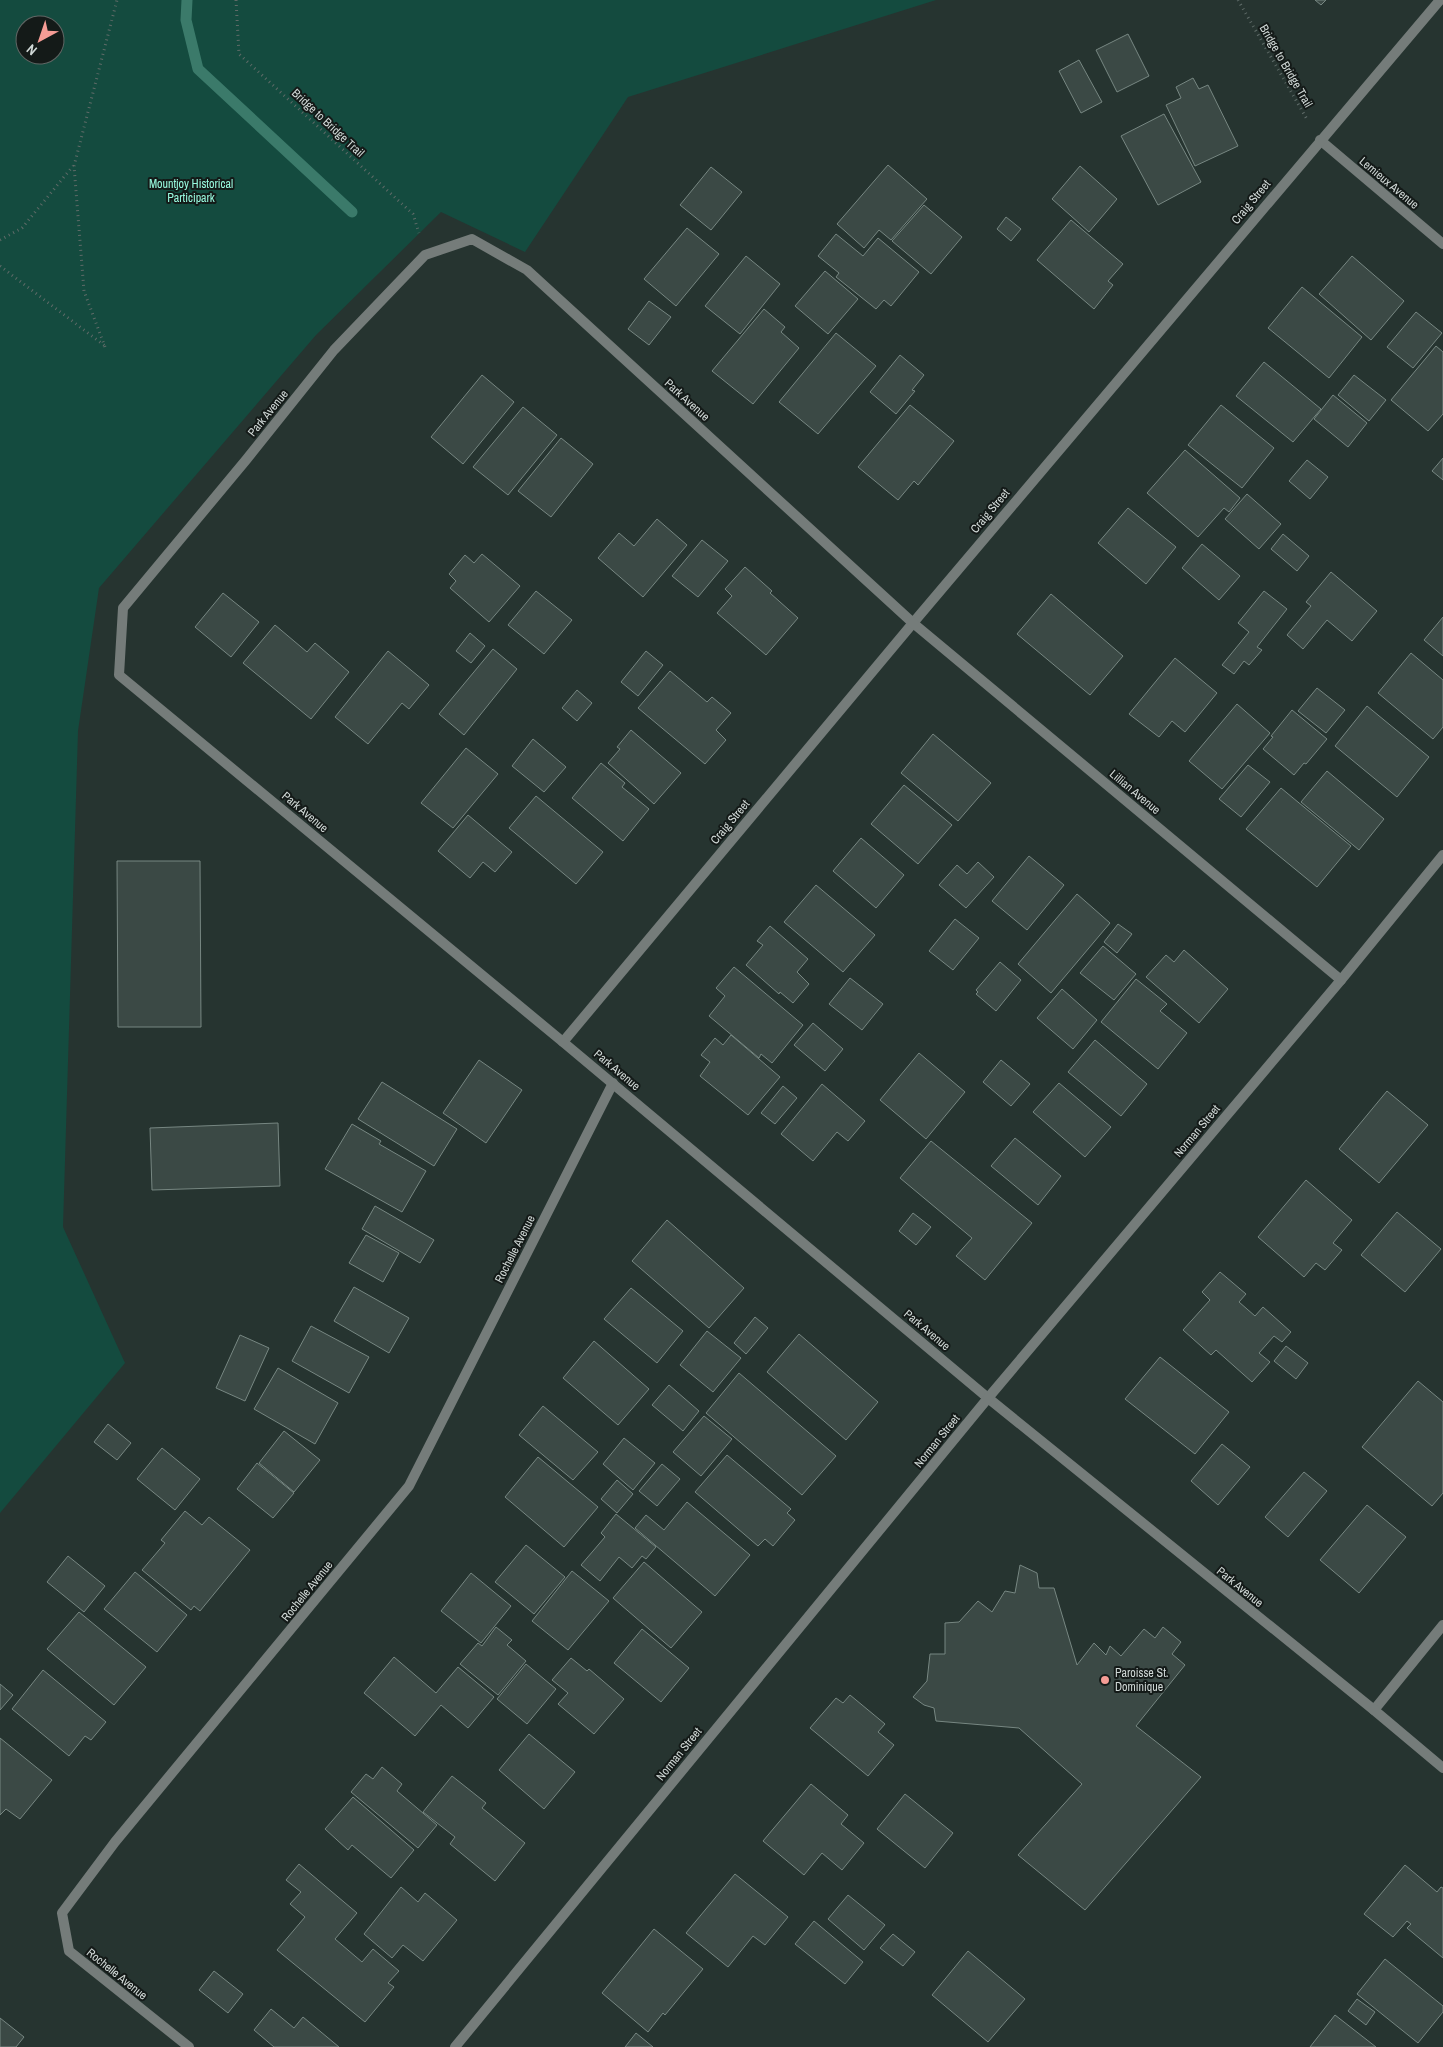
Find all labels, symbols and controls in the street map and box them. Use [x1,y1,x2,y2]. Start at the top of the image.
north arrow [15,15,65,65]
street label: Bridge to Bridge Trail [1256,21,1316,111]
text: N [23,40,41,60]
street label: Bridge to Bridge Trail [288,85,368,161]
street label: Lemieux Avenue [1356,153,1422,213]
park label: Mountjoy Historical Participark [149,176,233,206]
street label: Craig Street [1228,176,1274,227]
street label: Park Avenue [661,375,713,425]
street label: Park Avenue [244,386,292,440]
street label: Craig Street [967,485,1013,536]
street label: Lillian Avenue [1106,766,1164,818]
street label: Park Avenue [279,788,331,836]
street label: Craig Street [707,796,753,847]
street label: Park Avenue [591,1046,643,1094]
street label: Norman Street [1170,1101,1224,1161]
street label: Rochelle Avenue [491,1213,539,1285]
street label: Park Avenue [901,1306,953,1354]
street label: Norman Street [911,1411,964,1471]
street label: Rochelle Avenue [278,1557,336,1625]
street label: Park Avenue [1213,1563,1267,1611]
place label: Paroisse St. Dominique [1115,1665,1169,1695]
marker: Paroisse St. Dominique [1099,1674,1111,1686]
street label: Norman Street [653,1724,706,1784]
street label: Rochelle Avenue [83,1945,151,2003]

